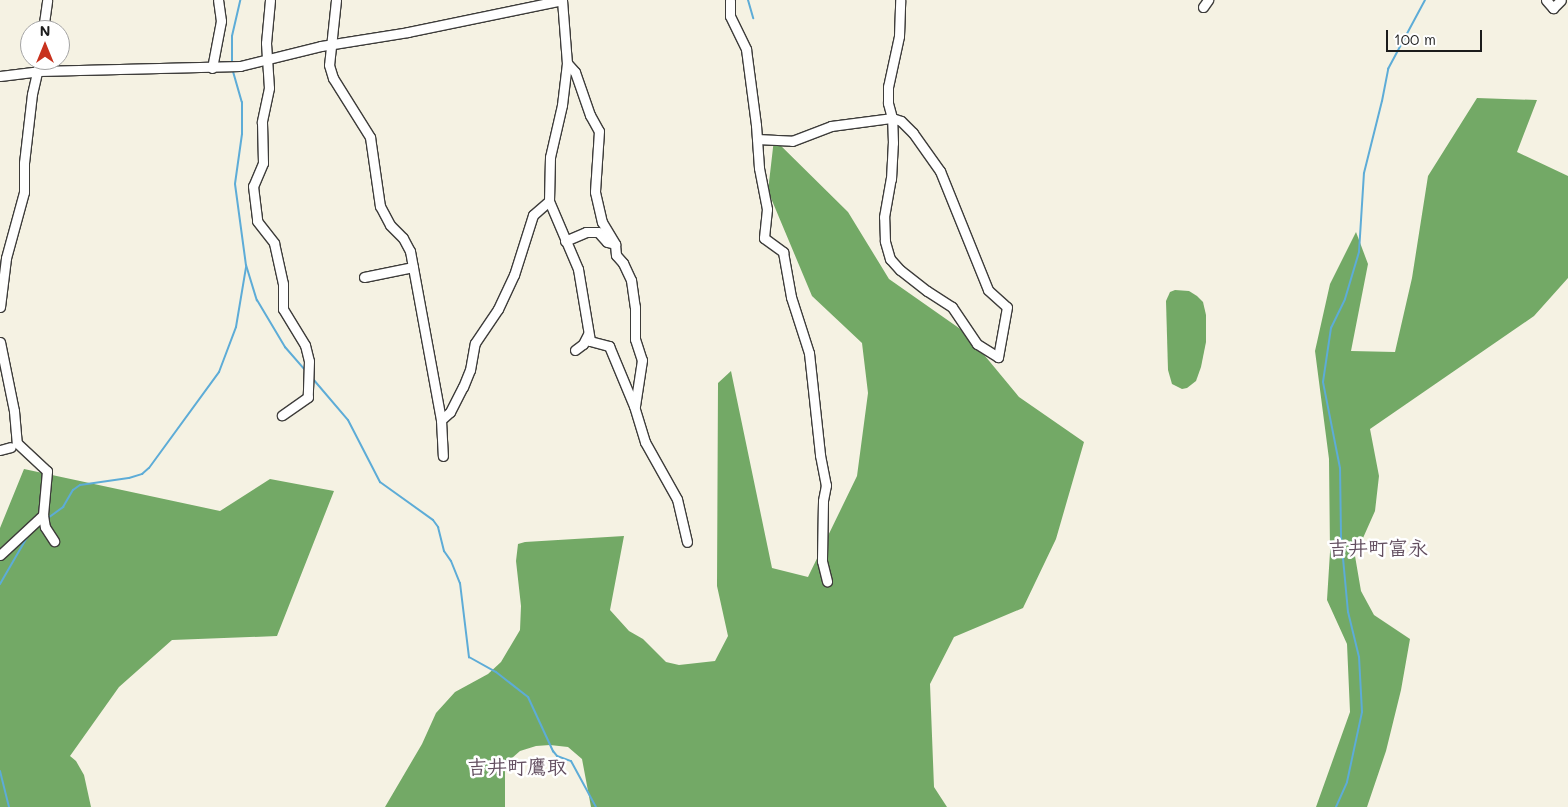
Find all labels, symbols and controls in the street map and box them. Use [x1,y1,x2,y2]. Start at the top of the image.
north arrow [20,20,70,70]
scale bar [1388,20,1484,52]
text: N [40,21,50,40]
text: 100 m [1394,29,1436,49]
district label: 吉井町富永 [1328,535,1428,559]
district label: 吉井町鷹取 [467,754,567,778]

